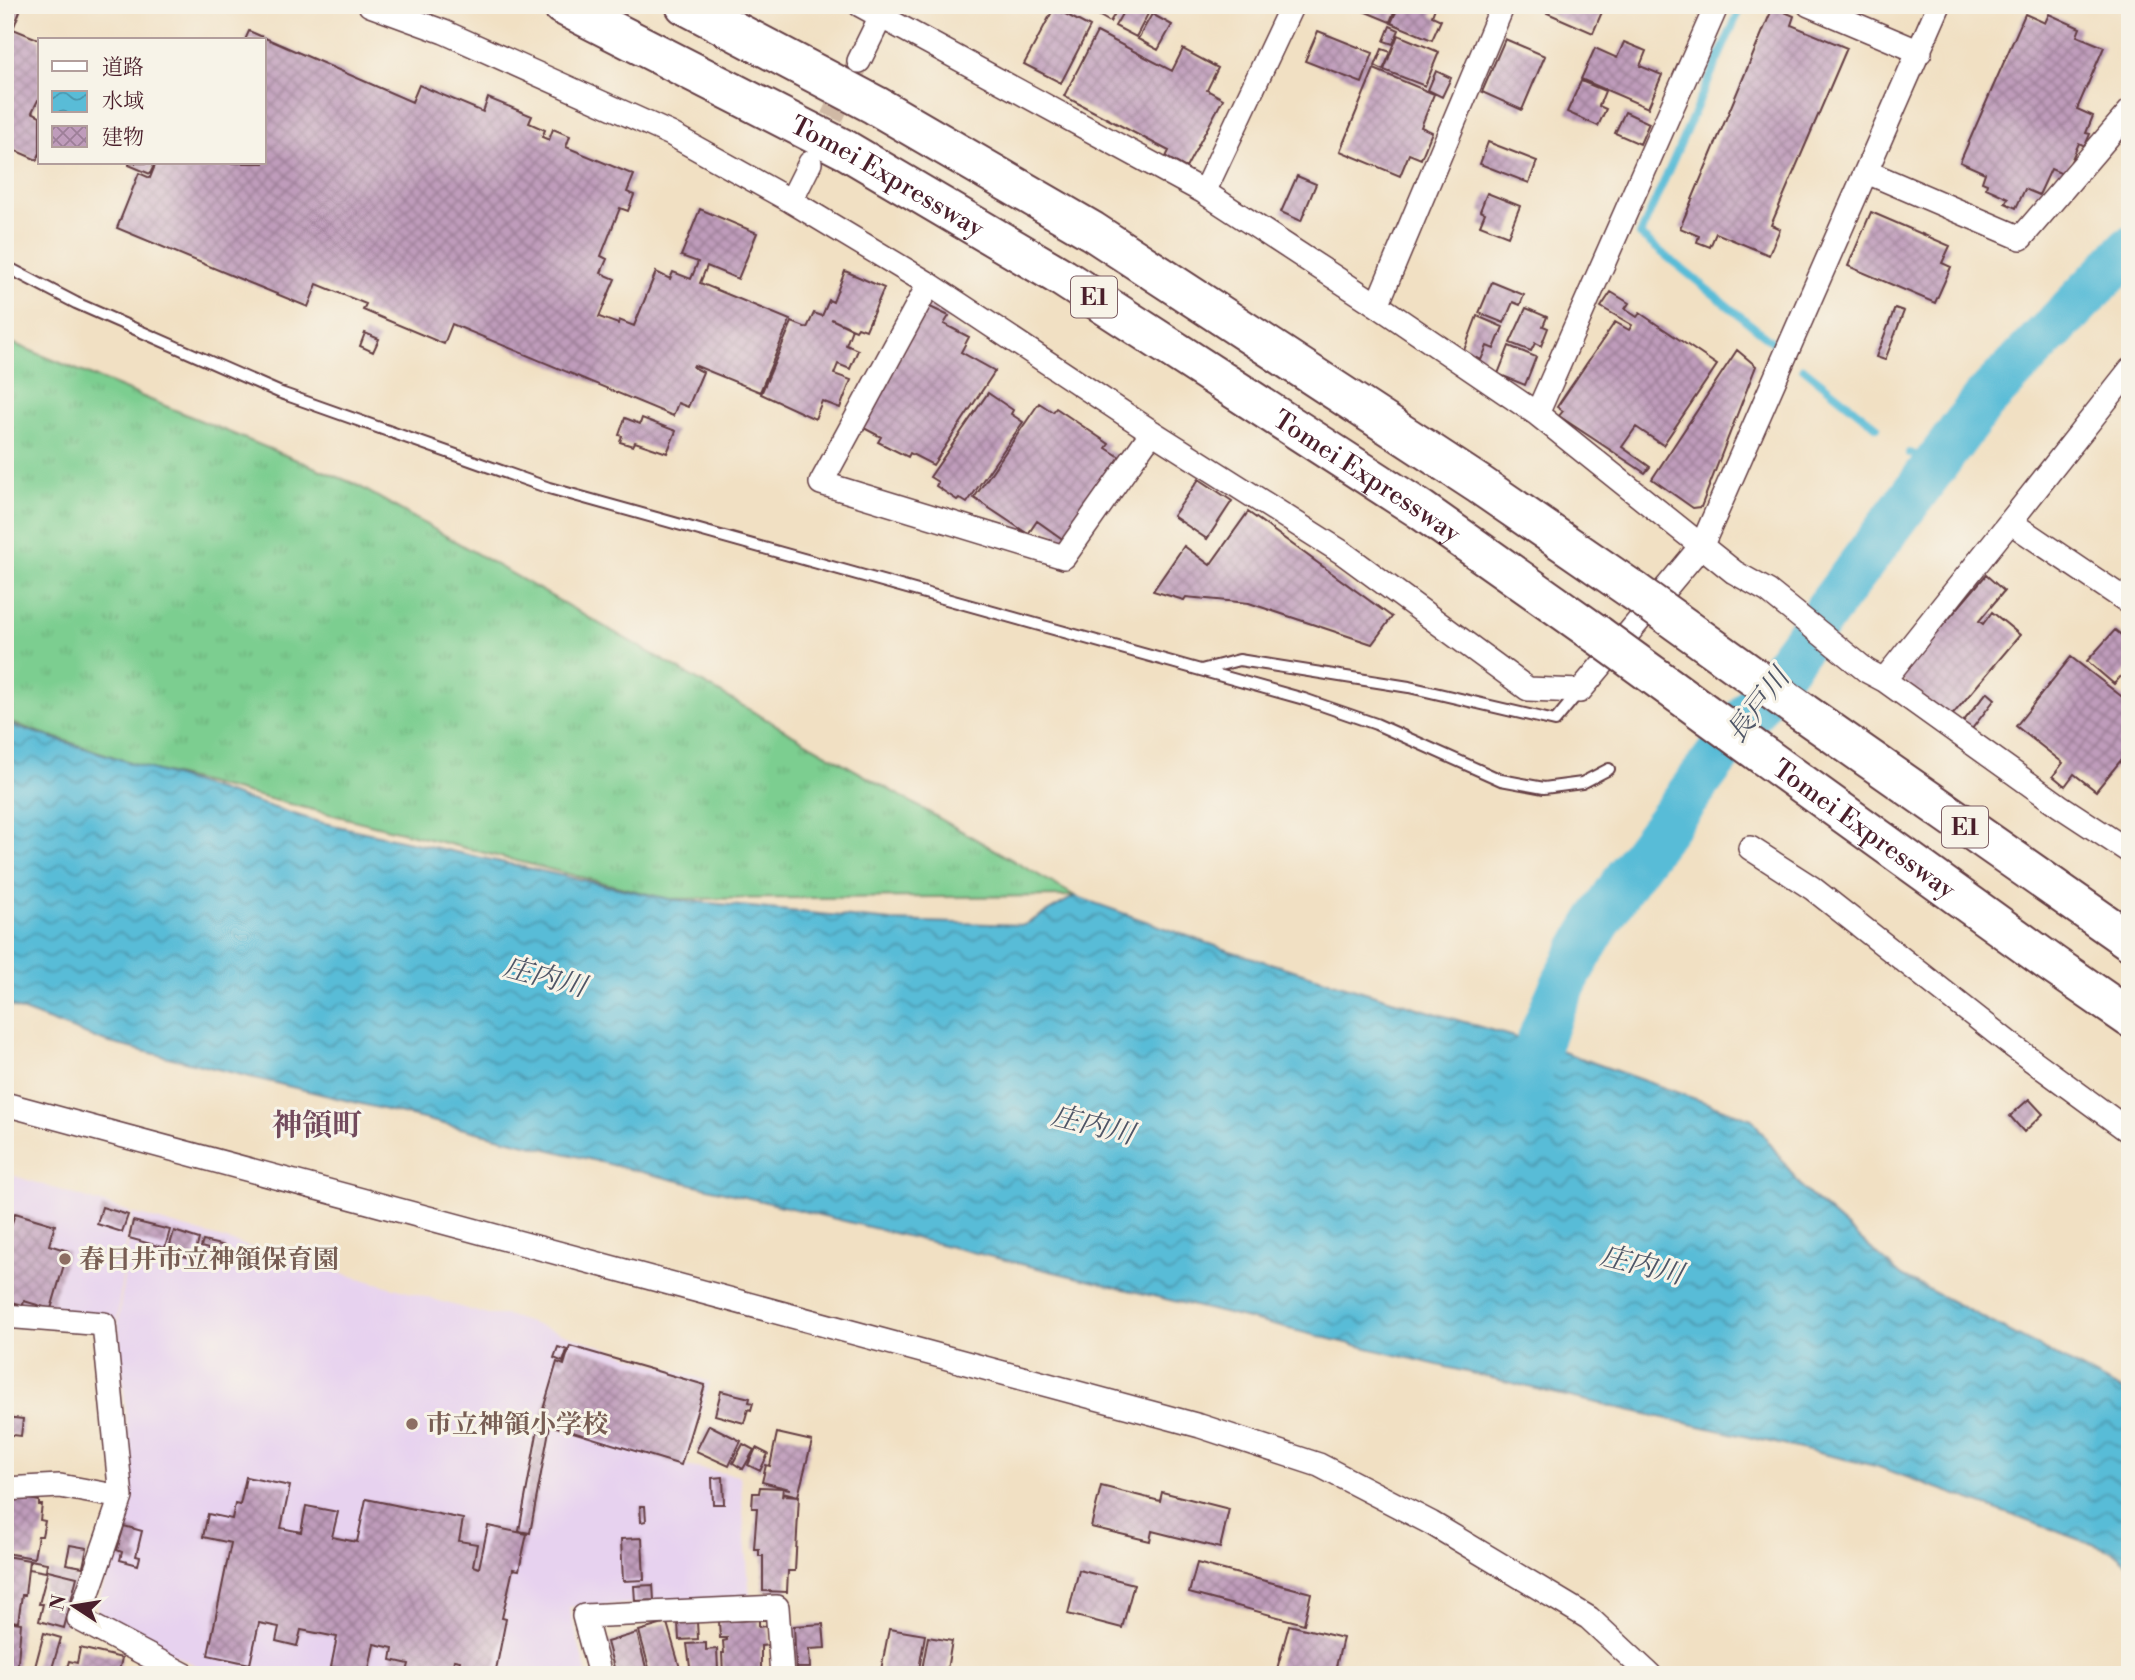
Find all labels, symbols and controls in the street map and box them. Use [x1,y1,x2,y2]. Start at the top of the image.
legend [38,38,266,164]
text: 道路 [102,55,144,81]
text: 水域 [102,89,144,115]
street label: Tomei Expressway [785,109,990,245]
text: 建物 [102,125,144,151]
road number: E1 [1071,276,1117,318]
street label: Tomei Expressway [1267,404,1467,550]
water label: 長戸川 [1719,659,1799,750]
street label: Tomei Expressway [1766,753,1962,906]
road number: E1 [1942,806,1988,848]
water label: 庄内川 [500,950,593,1006]
water label: 庄内川 [1048,1098,1141,1153]
district label: 神領町 [272,1107,362,1145]
water label: 庄内川 [1597,1238,1690,1293]
place label: 春日井市立神領保育園 [79,1244,339,1276]
marker: 春日井市立神領保育園 [57,1251,73,1267]
place label: 市立神領小学校 [426,1409,608,1441]
marker: 市立神領小学校 [404,1416,420,1432]
north arrow [38,1572,108,1642]
text: N [45,1593,72,1613]

